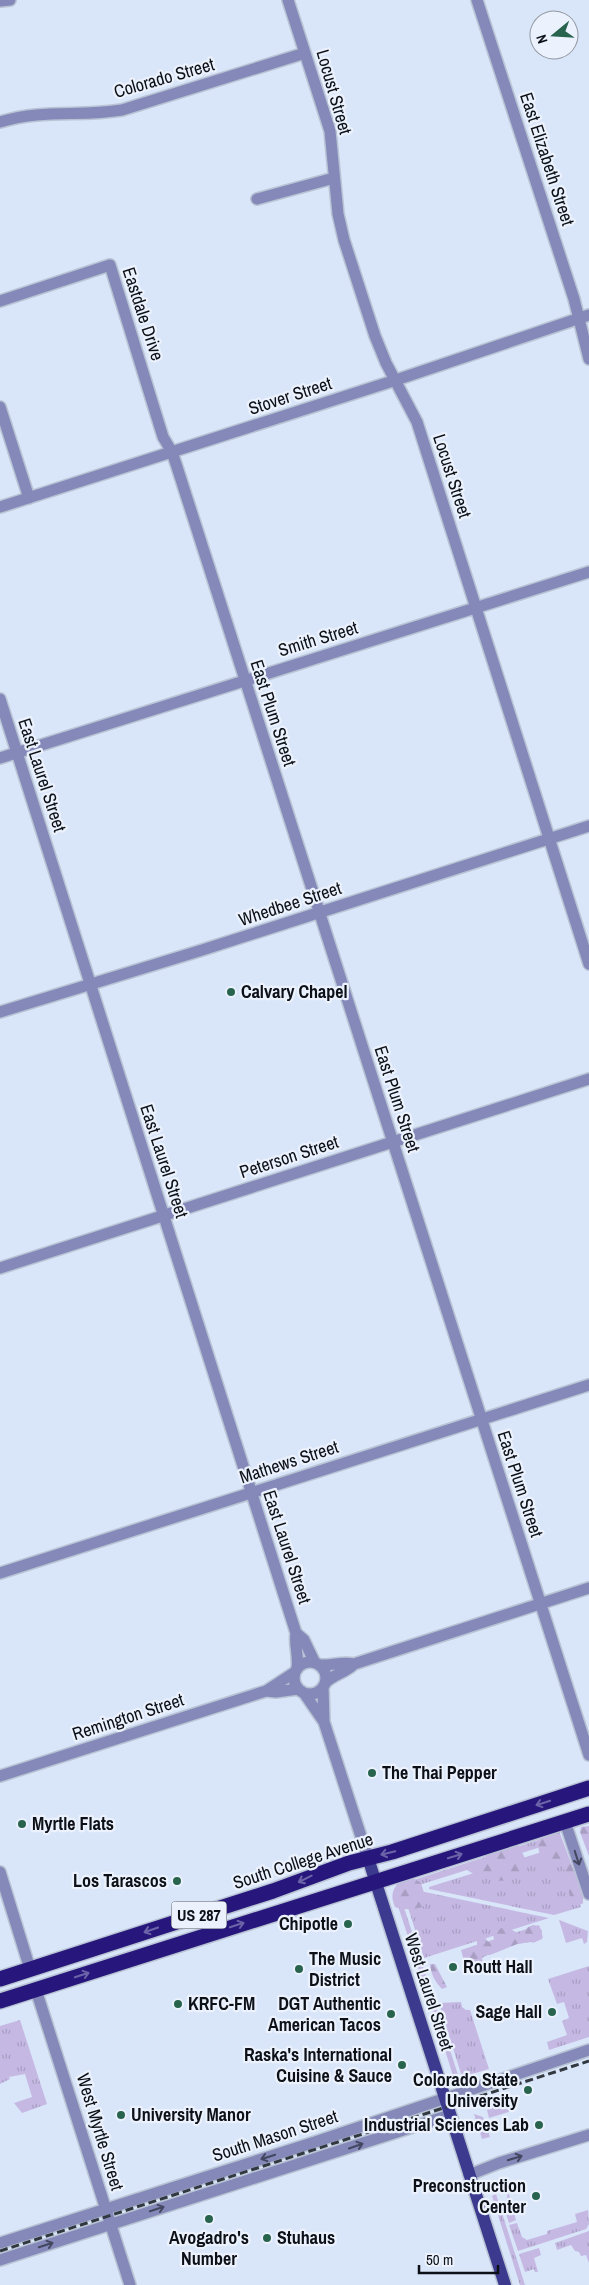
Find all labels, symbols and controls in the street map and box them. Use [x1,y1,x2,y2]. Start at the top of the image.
north arrow [529,10,579,60]
text: N [532,32,551,46]
street label: Locust Street [310,47,358,137]
street label: Colorado Street [111,51,217,104]
street label: East Elizabeth Street [514,89,581,229]
street label: Eastdale Drive [117,264,170,364]
street label: Stover Street [245,370,335,421]
street label: Locust Street [427,431,478,521]
street label: Smith Street [275,615,361,662]
street label: East Plum Street [244,656,302,769]
street label: East Laurel Street [12,715,73,835]
street label: Whedbee Street [235,875,344,932]
place label: Calvary Chapel [241,979,348,1004]
marker: Calvary Chapel [225,986,237,998]
street label: East Plum Street [368,1042,426,1155]
street label: East Laurel Street [134,1101,195,1221]
street label: Peterson Street [236,1129,341,1184]
street label: East Plum Street [491,1427,549,1540]
street label: Mathews Street [236,1434,341,1489]
street label: East Laurel Street [257,1487,318,1607]
street label: Remington Street [69,1687,187,1746]
place label: The Thai Pepper [382,1760,497,1785]
marker: The Thai Pepper [366,1767,378,1779]
one-way arrow [535,1799,551,1809]
place label: Myrtle Flats [32,1811,114,1836]
marker: Myrtle Flats [16,1818,28,1830]
street label: South College Avenue [230,1826,376,1895]
one-way arrow [380,1849,396,1858]
one-way arrow [573,1850,583,1866]
one-way arrow [447,1851,463,1861]
place label: Los Tarascos [73,1868,167,1893]
marker: Los Tarascos [171,1875,183,1887]
one-way arrow [298,1875,313,1884]
road number: US 287 [172,1902,226,1928]
place label: Chipotle [279,1911,338,1936]
marker: Chipotle [342,1918,354,1930]
one-way arrow [229,1920,244,1929]
one-way arrow [143,1926,159,1936]
street label: West Laurel Street [399,1930,460,2054]
place label: The Music District [309,1946,381,1992]
place label: Routt Hall [463,1954,533,1979]
marker: Routt Hall [447,1961,459,1973]
marker: The Music District [293,1963,305,1975]
one-way arrow [74,1970,90,1979]
place label: KRFC-FM [188,1991,255,2016]
place label: DGT Authentic American Tacos [268,1991,381,2037]
marker: KRFC-FM [172,1998,184,2010]
place label: Sage Hall [476,1999,542,2024]
marker: Sage Hall [546,2006,558,2018]
marker: DGT Authentic American Tacos [385,2008,397,2020]
place label: Raska's International Cuisine & Sauce [244,2042,392,2088]
marker: Raska's International Cuisine & Sauce [396,2059,408,2071]
place label: Colorado State University [413,2067,519,2113]
street label: West Myrtle Street [71,2070,130,2193]
marker: Colorado State University [522,2084,534,2096]
place label: University Manor [131,2102,251,2127]
street label: South Mason Street [209,2103,341,2168]
marker: University Manor [115,2109,127,2121]
place label: Industrial Sciences Lab [364,2112,529,2137]
marker: Industrial Sciences Lab [533,2119,545,2131]
one-way arrow [348,2140,364,2150]
one-way arrow [506,2152,522,2162]
one-way arrow [261,2153,277,2163]
place label: Preconstruction Center [413,2173,526,2219]
marker: Preconstruction Center [530,2190,542,2202]
one-way arrow [149,2204,165,2214]
marker: Avogadro's Number [203,2213,215,2225]
place label: Avogadro's Number [169,2225,249,2271]
place label: Stuhaus [277,2225,335,2250]
marker: Stuhaus [261,2232,273,2244]
one-way arrow [38,2239,54,2249]
scale bar [419,2242,498,2274]
text: 50 m [426,2249,453,2270]

